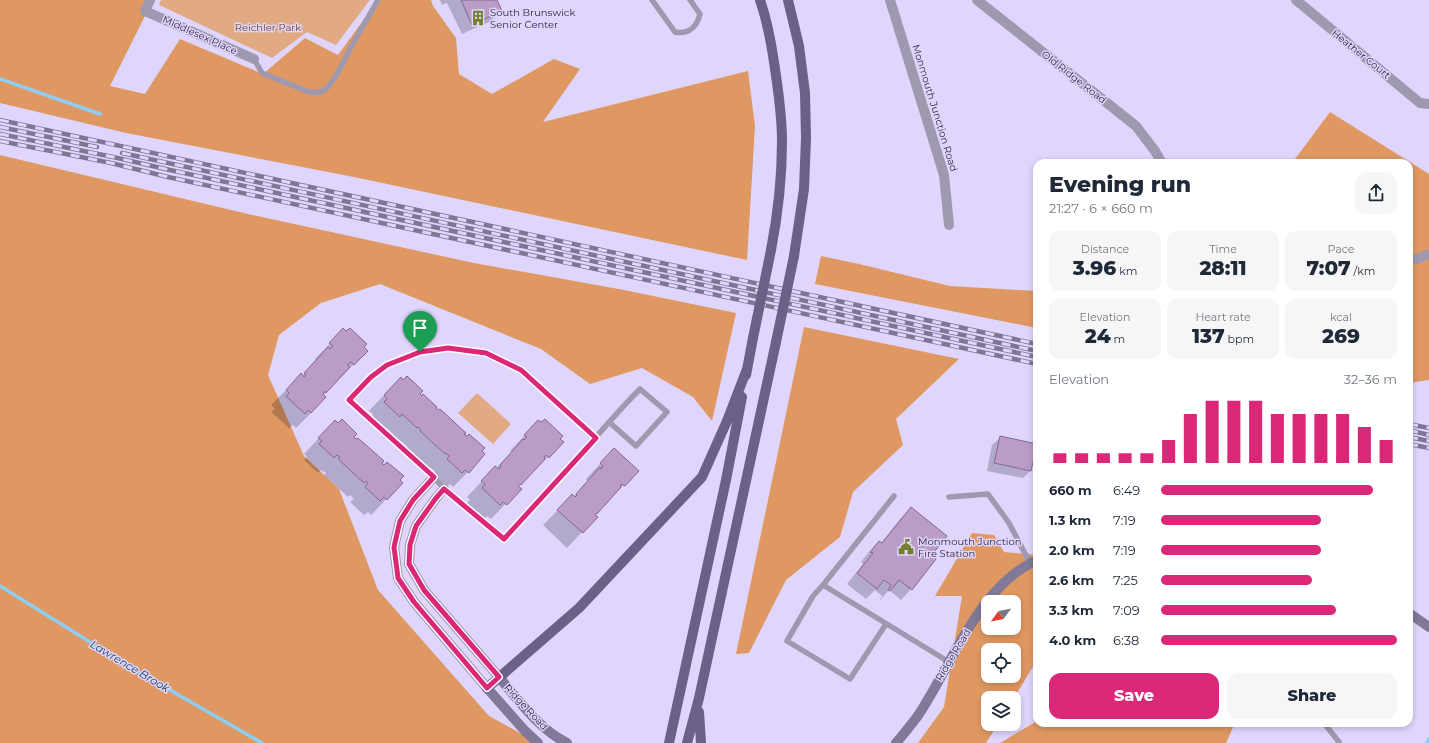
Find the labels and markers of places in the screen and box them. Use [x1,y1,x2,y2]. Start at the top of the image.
place label: South Brunswick Senior Center [490,6,575,31]
building icon: South Brunswick Senior Center [469,9,487,27]
pin [403,311,437,352]
place label: Monmouth Junction Fire Station [918,535,1022,560]
public building icon: Monmouth Junction Fire Station [897,538,915,556]

